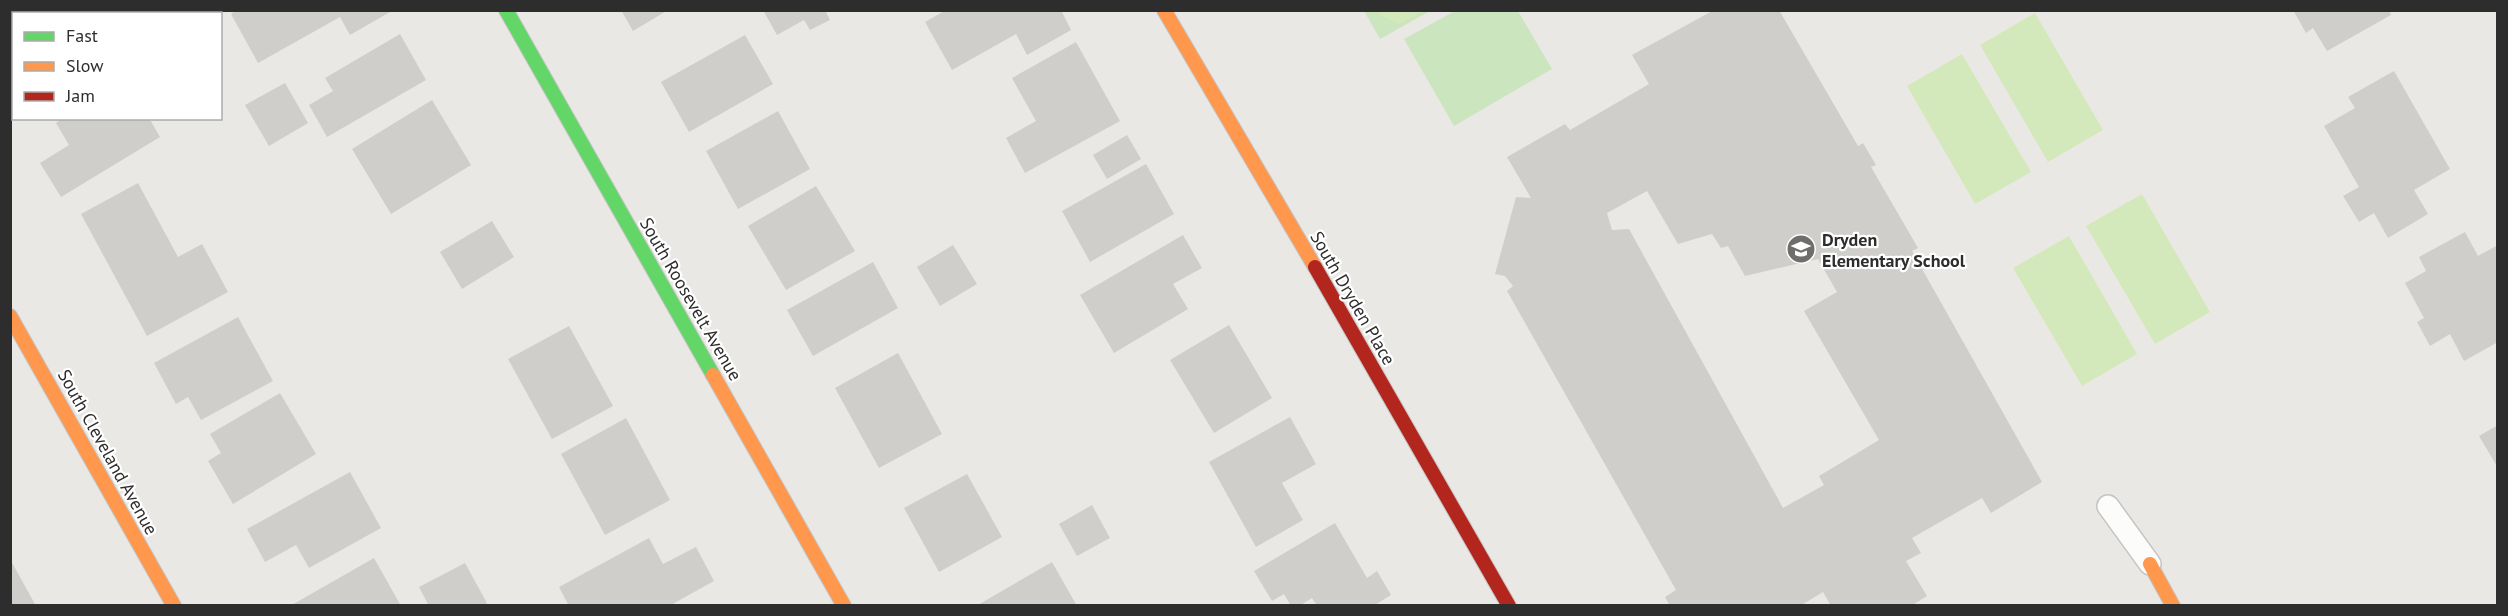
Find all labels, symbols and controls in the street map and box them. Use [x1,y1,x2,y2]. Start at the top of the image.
legend [12,12,222,120]
text: Fast [66,24,98,47]
text: Slow [66,54,104,77]
text: Jam [65,84,95,107]
street label: South Roosevelt Avenue [635,213,747,385]
street label: South Dryden Place [1305,227,1401,369]
place label: Dryden Elementary School [1822,228,1966,272]
school or university icon: Dryden Elementary School [1785,233,1817,265]
street label: South Cleveland Avenue [53,365,163,539]

